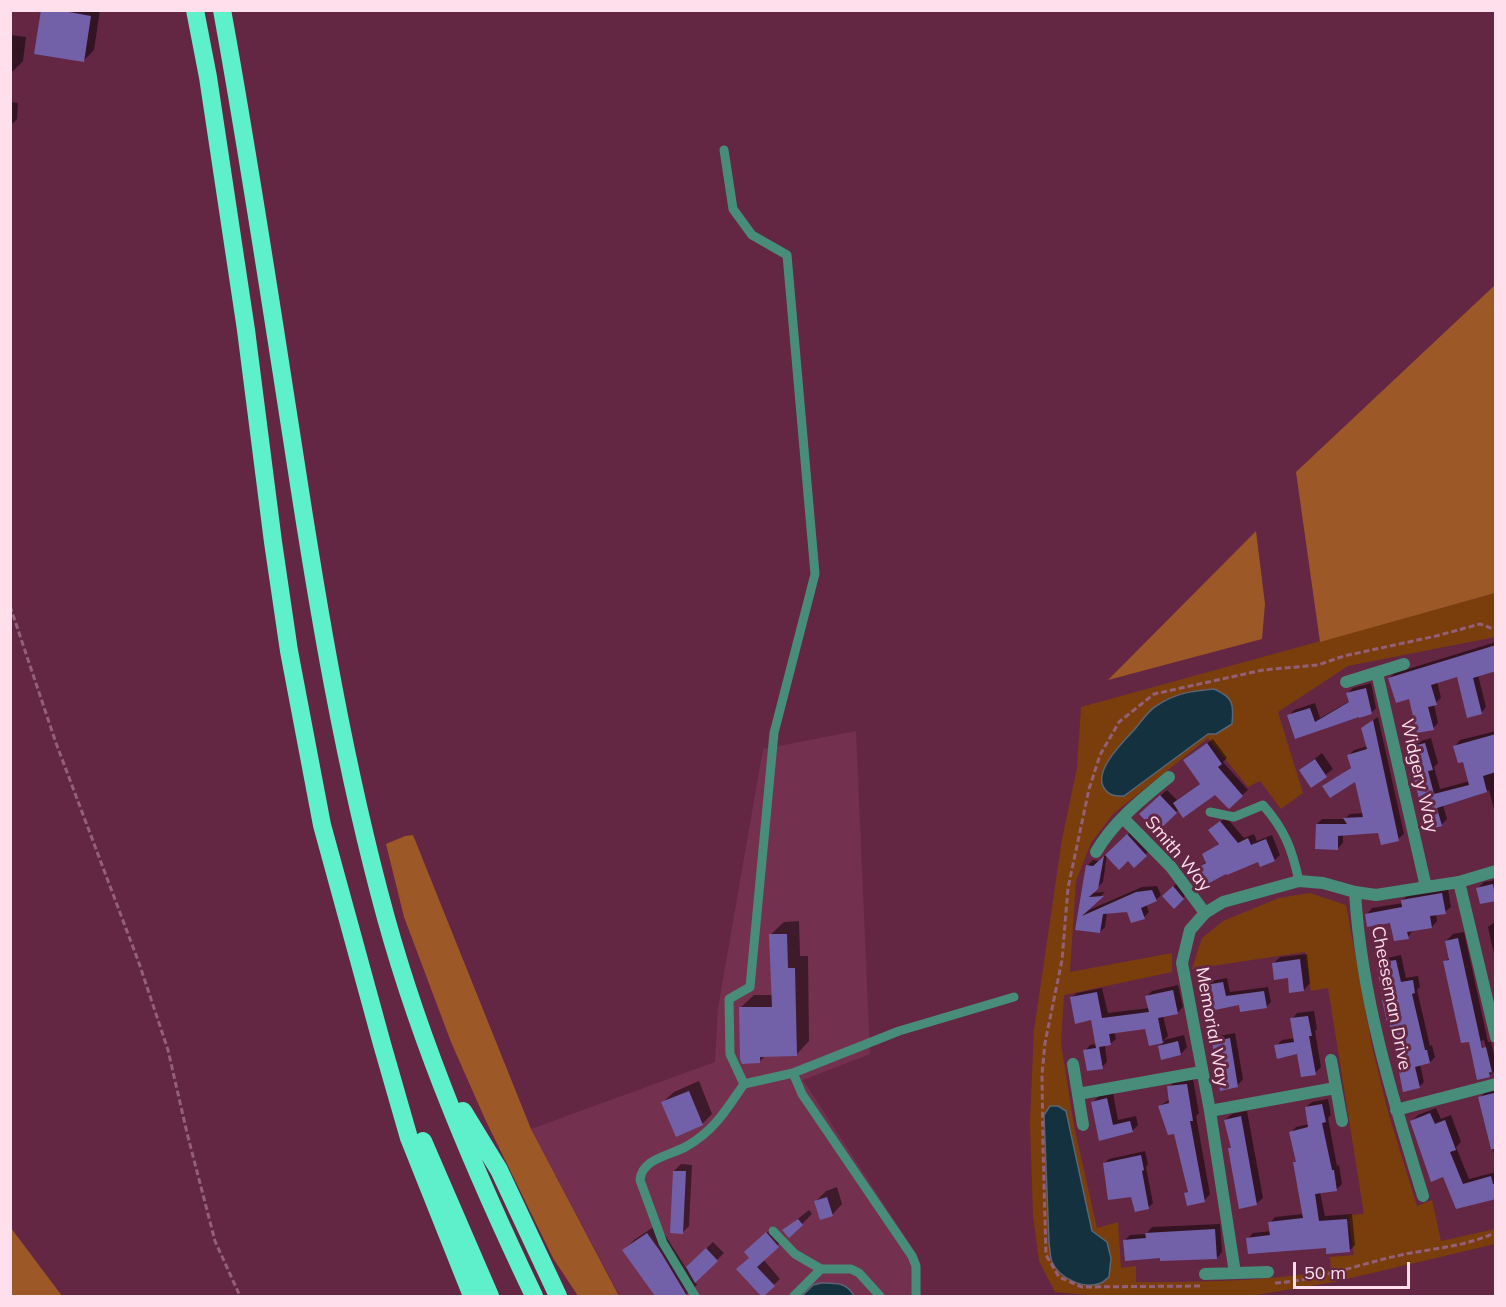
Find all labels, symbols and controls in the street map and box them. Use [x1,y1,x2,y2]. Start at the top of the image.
street label: Widgery Way [1395,717,1443,835]
street label: Smith Way [1140,812,1216,896]
street label: Cheeseman Drive [1366,924,1416,1072]
street label: Memorial Way [1191,965,1233,1089]
scale bar [1296,1250,1413,1288]
text: 50 m [1304,1261,1346,1284]

